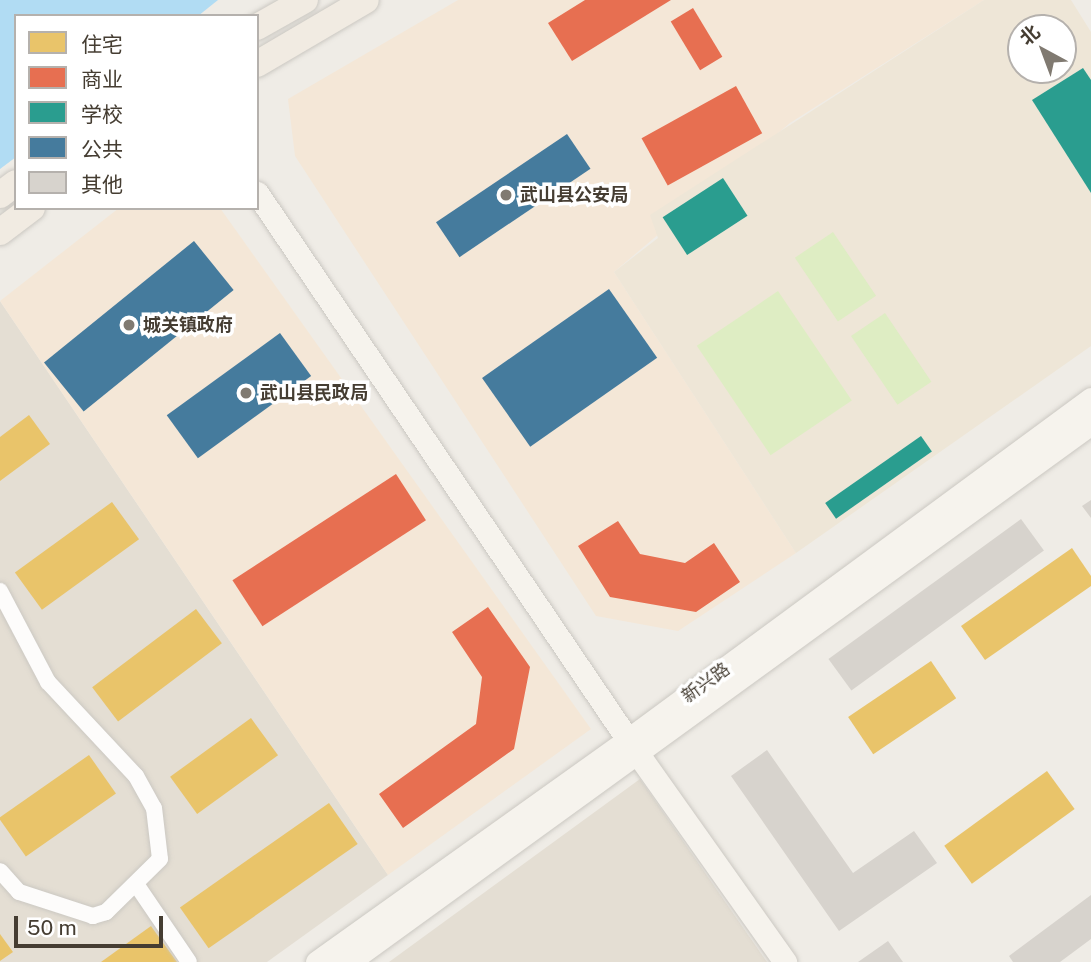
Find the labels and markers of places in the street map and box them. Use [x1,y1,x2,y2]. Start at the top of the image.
place label: 武山县公安局 [520,184,628,206]
marker: 武山县公安局 [498,187,514,203]
place label: 城关镇政府 [143,314,233,336]
marker: 城关镇政府 [121,317,137,333]
place label: 武山县民政局 [260,382,368,404]
marker: 武山县民政局 [238,385,254,401]

